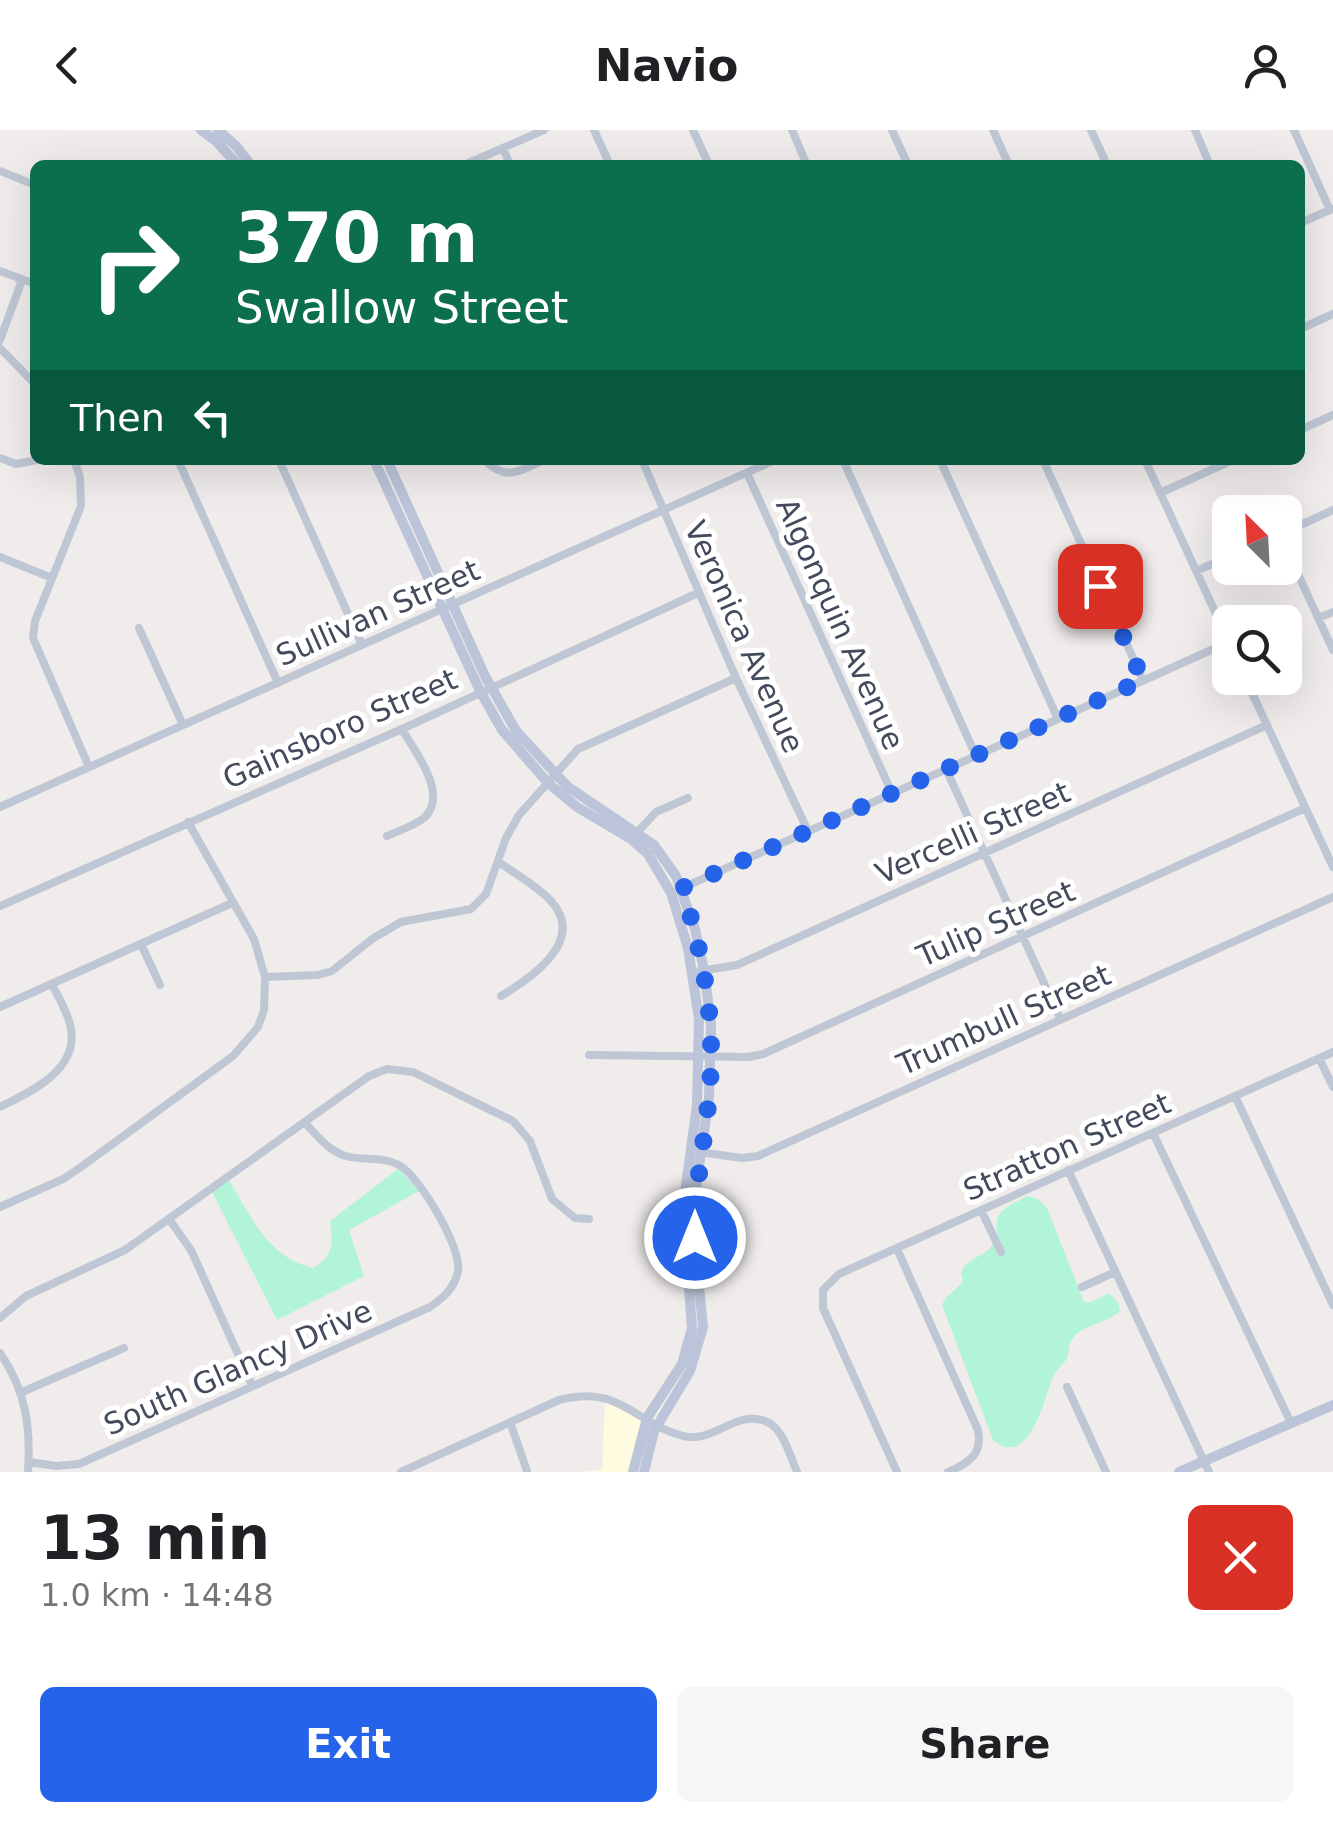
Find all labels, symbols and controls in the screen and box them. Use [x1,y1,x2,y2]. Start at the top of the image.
icon: back [40,38,95,93]
icon: person [1238,38,1293,93]
text: Navio [595,39,738,92]
text: 370 m [235,197,478,279]
icon: right [70,200,200,330]
text: Swallow Street [235,281,568,334]
icon: left [185,390,240,445]
text: Then [70,396,165,440]
street label: Algonquin Avenue [769,493,912,755]
north arrow [1212,495,1302,585]
map controls [1212,495,1302,695]
street label: Veronica Avenue [678,516,811,758]
pin [1058,544,1143,629]
street label: Sullivan Street [271,552,485,673]
icon: arrive [1073,559,1128,614]
button: search [1212,605,1302,695]
street label: Gainsboro Street [217,661,463,796]
street label: Vercelli Street [870,774,1076,891]
street label: Tulip Street [910,873,1080,974]
street label: Trumbull Street [891,957,1116,1083]
street label: Stratton Street [958,1085,1176,1208]
position arrow [643,1186,747,1290]
street label: South Glancy Drive [98,1293,377,1442]
text: 13 min [40,1503,270,1573]
button: close [1188,1505,1293,1610]
text: 1.0 km · 14:48 [40,1576,274,1614]
button: Exit [40,1687,657,1802]
button: Share [677,1687,1293,1802]

